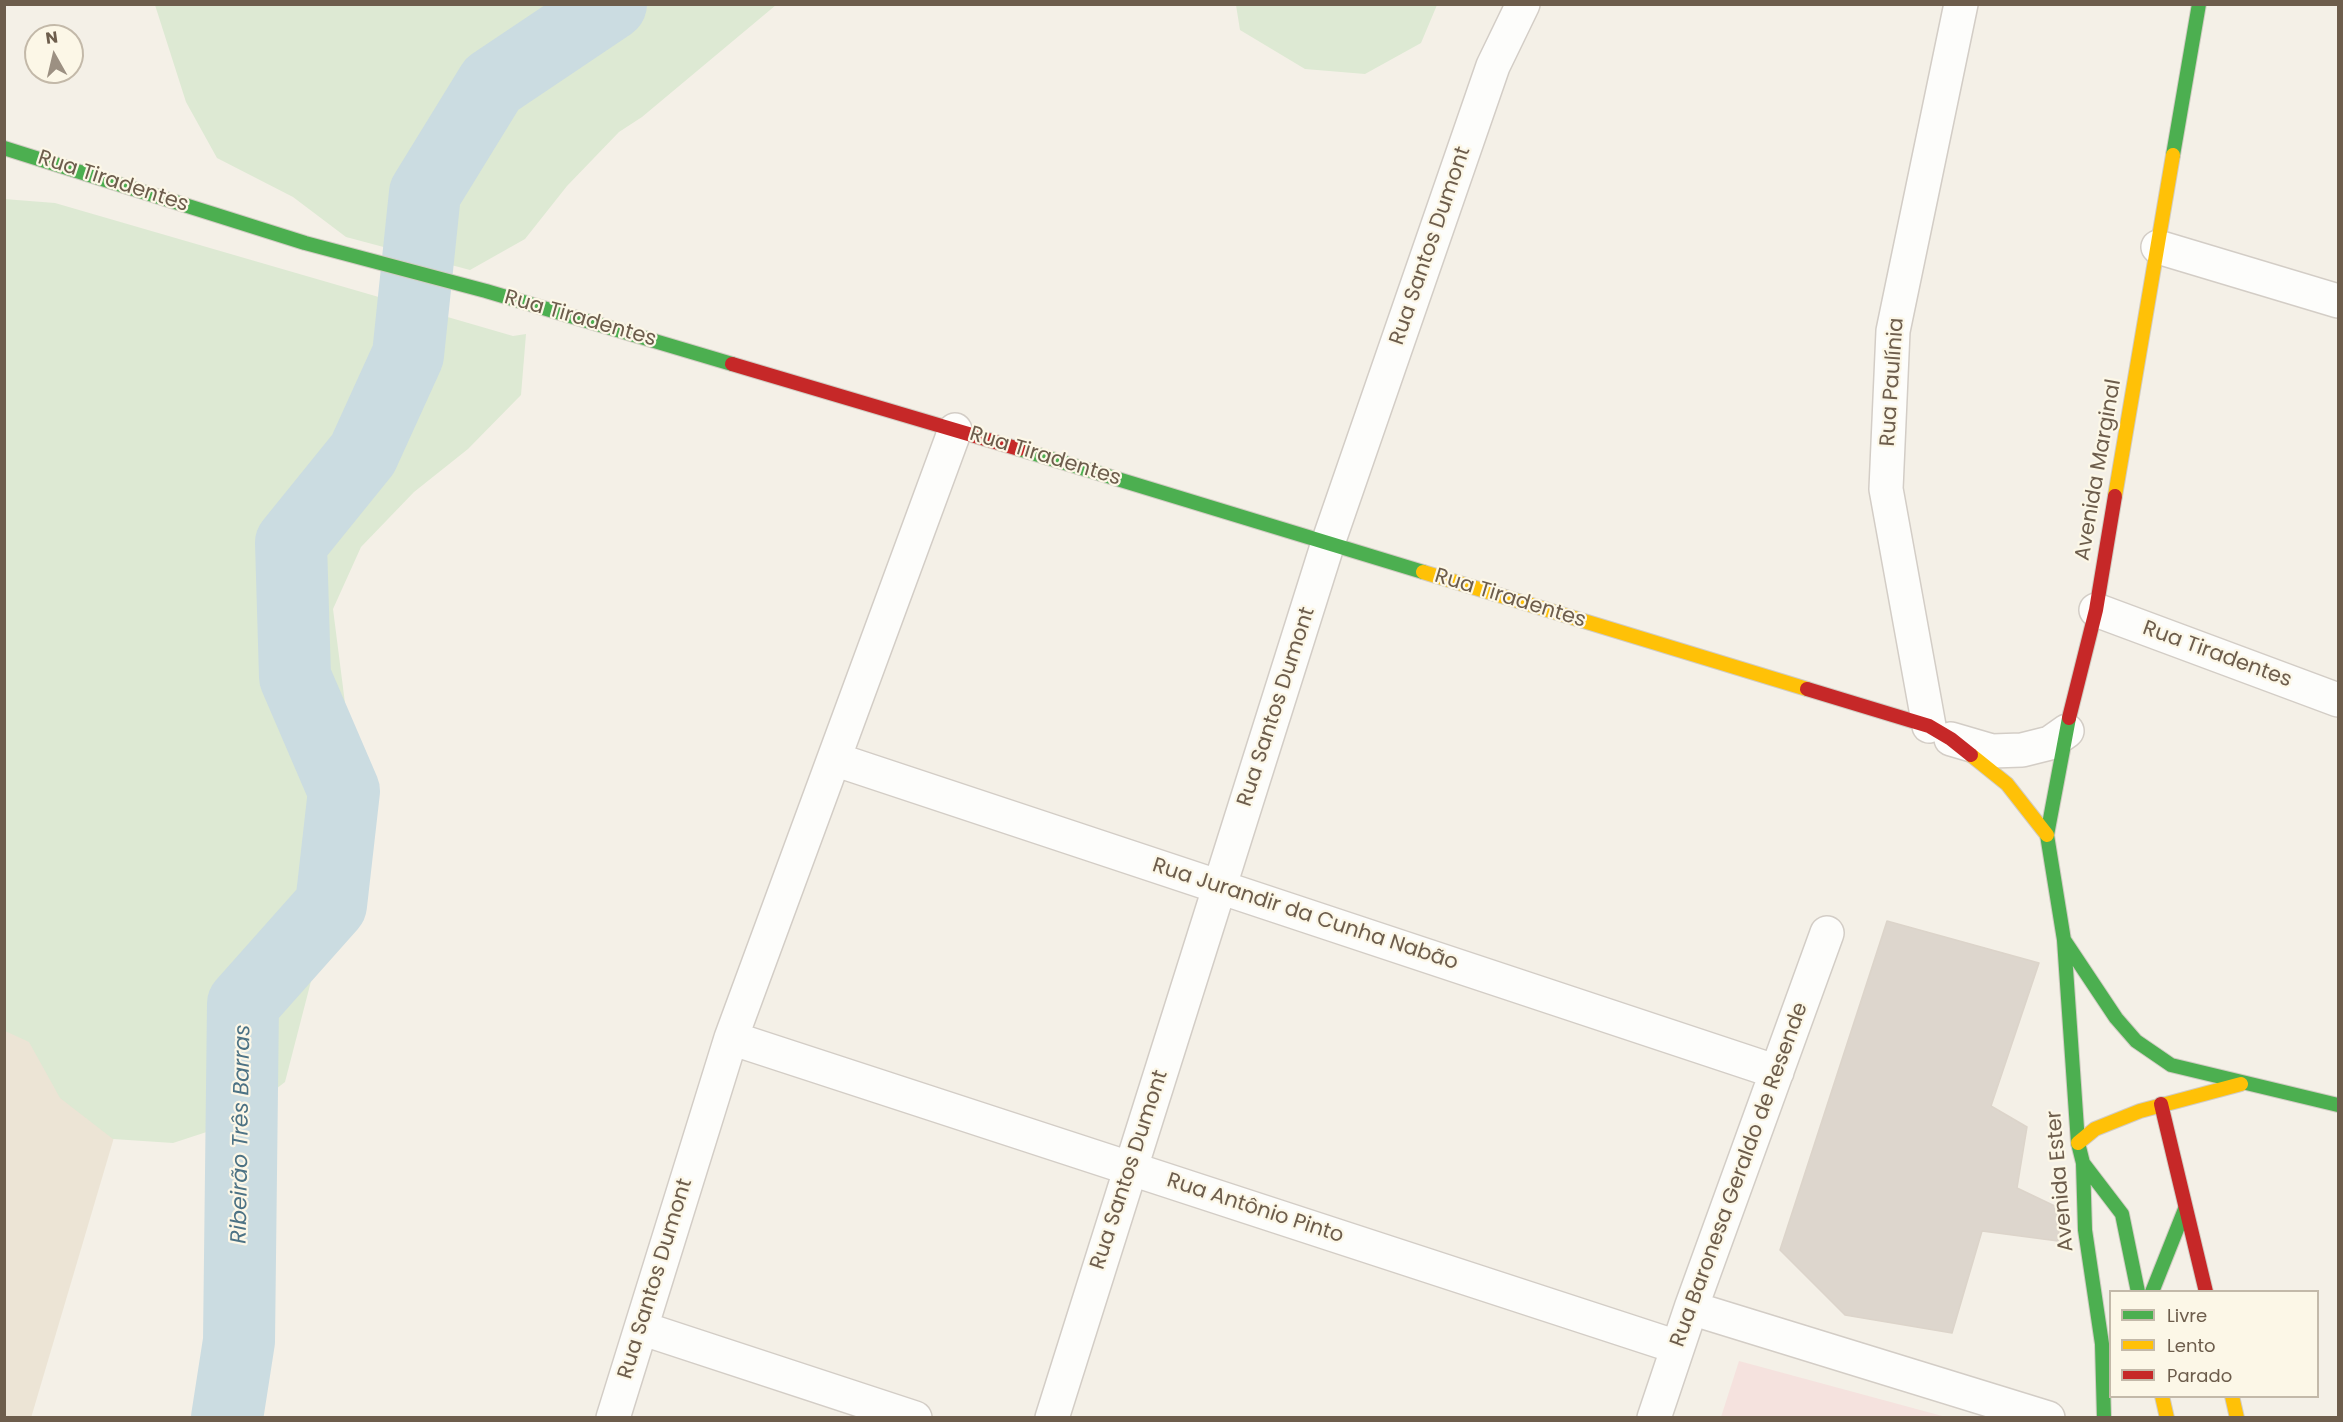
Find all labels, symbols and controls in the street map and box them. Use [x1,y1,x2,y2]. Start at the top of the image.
north arrow [24,24,84,84]
text: N [44,25,59,50]
street label: Rua Santos Dumont [1385,144,1477,348]
street label: Rua Tiradentes [35,146,191,218]
street label: Rua Tiradentes [501,285,659,353]
street label: Rua Paulínia [1876,317,1910,447]
street label: Avenida Marginal [2071,377,2127,563]
street label: Rua Tiradentes [966,422,1124,492]
street label: Rua Tiradentes [1431,564,1589,634]
street label: Rua Santos Dumont [1233,604,1321,810]
street label: Rua Tiradentes [2139,616,2295,694]
street label: Rua Jurandir da Cunha Nabão [1149,854,1461,976]
street label: Rua Baronesa Geraldo de Resende [1666,999,1814,1351]
water label: Ribeirão Três Barras [227,1024,257,1244]
street label: Rua Santos Dumont [1086,1067,1174,1273]
street label: Avenida Ester [2042,1109,2080,1253]
street label: Rua Antônio Pinto [1164,1169,1346,1249]
street label: Rua Santos Dumont [614,1176,698,1382]
legend [2109,1290,2319,1398]
text: Livre [2167,1303,2207,1328]
text: Lento [2167,1333,2216,1358]
text: Parado [2167,1363,2232,1388]

